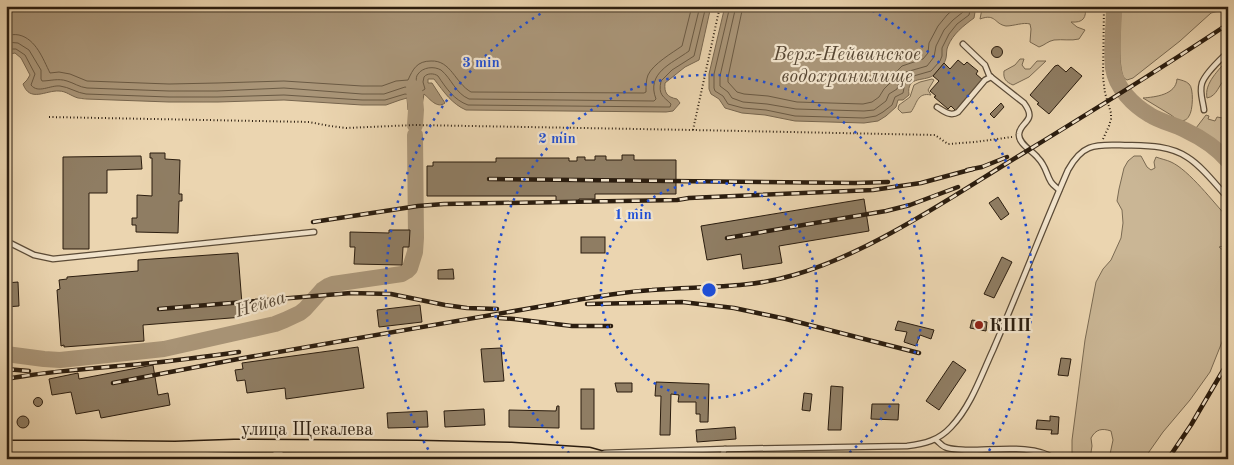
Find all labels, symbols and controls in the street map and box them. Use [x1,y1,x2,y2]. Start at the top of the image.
water label: Верх-Нейвинское водохранилище [772,46,921,87]
text: 3 min [462,56,500,71]
text: 2 min [538,132,576,147]
text: 1 min [614,208,652,223]
centre of rings [700,281,718,299]
water label: Нейва [232,289,288,322]
place label: КПП [989,317,1031,335]
marker: КПП [973,319,985,331]
street label: улица Щекалева [241,421,373,439]

